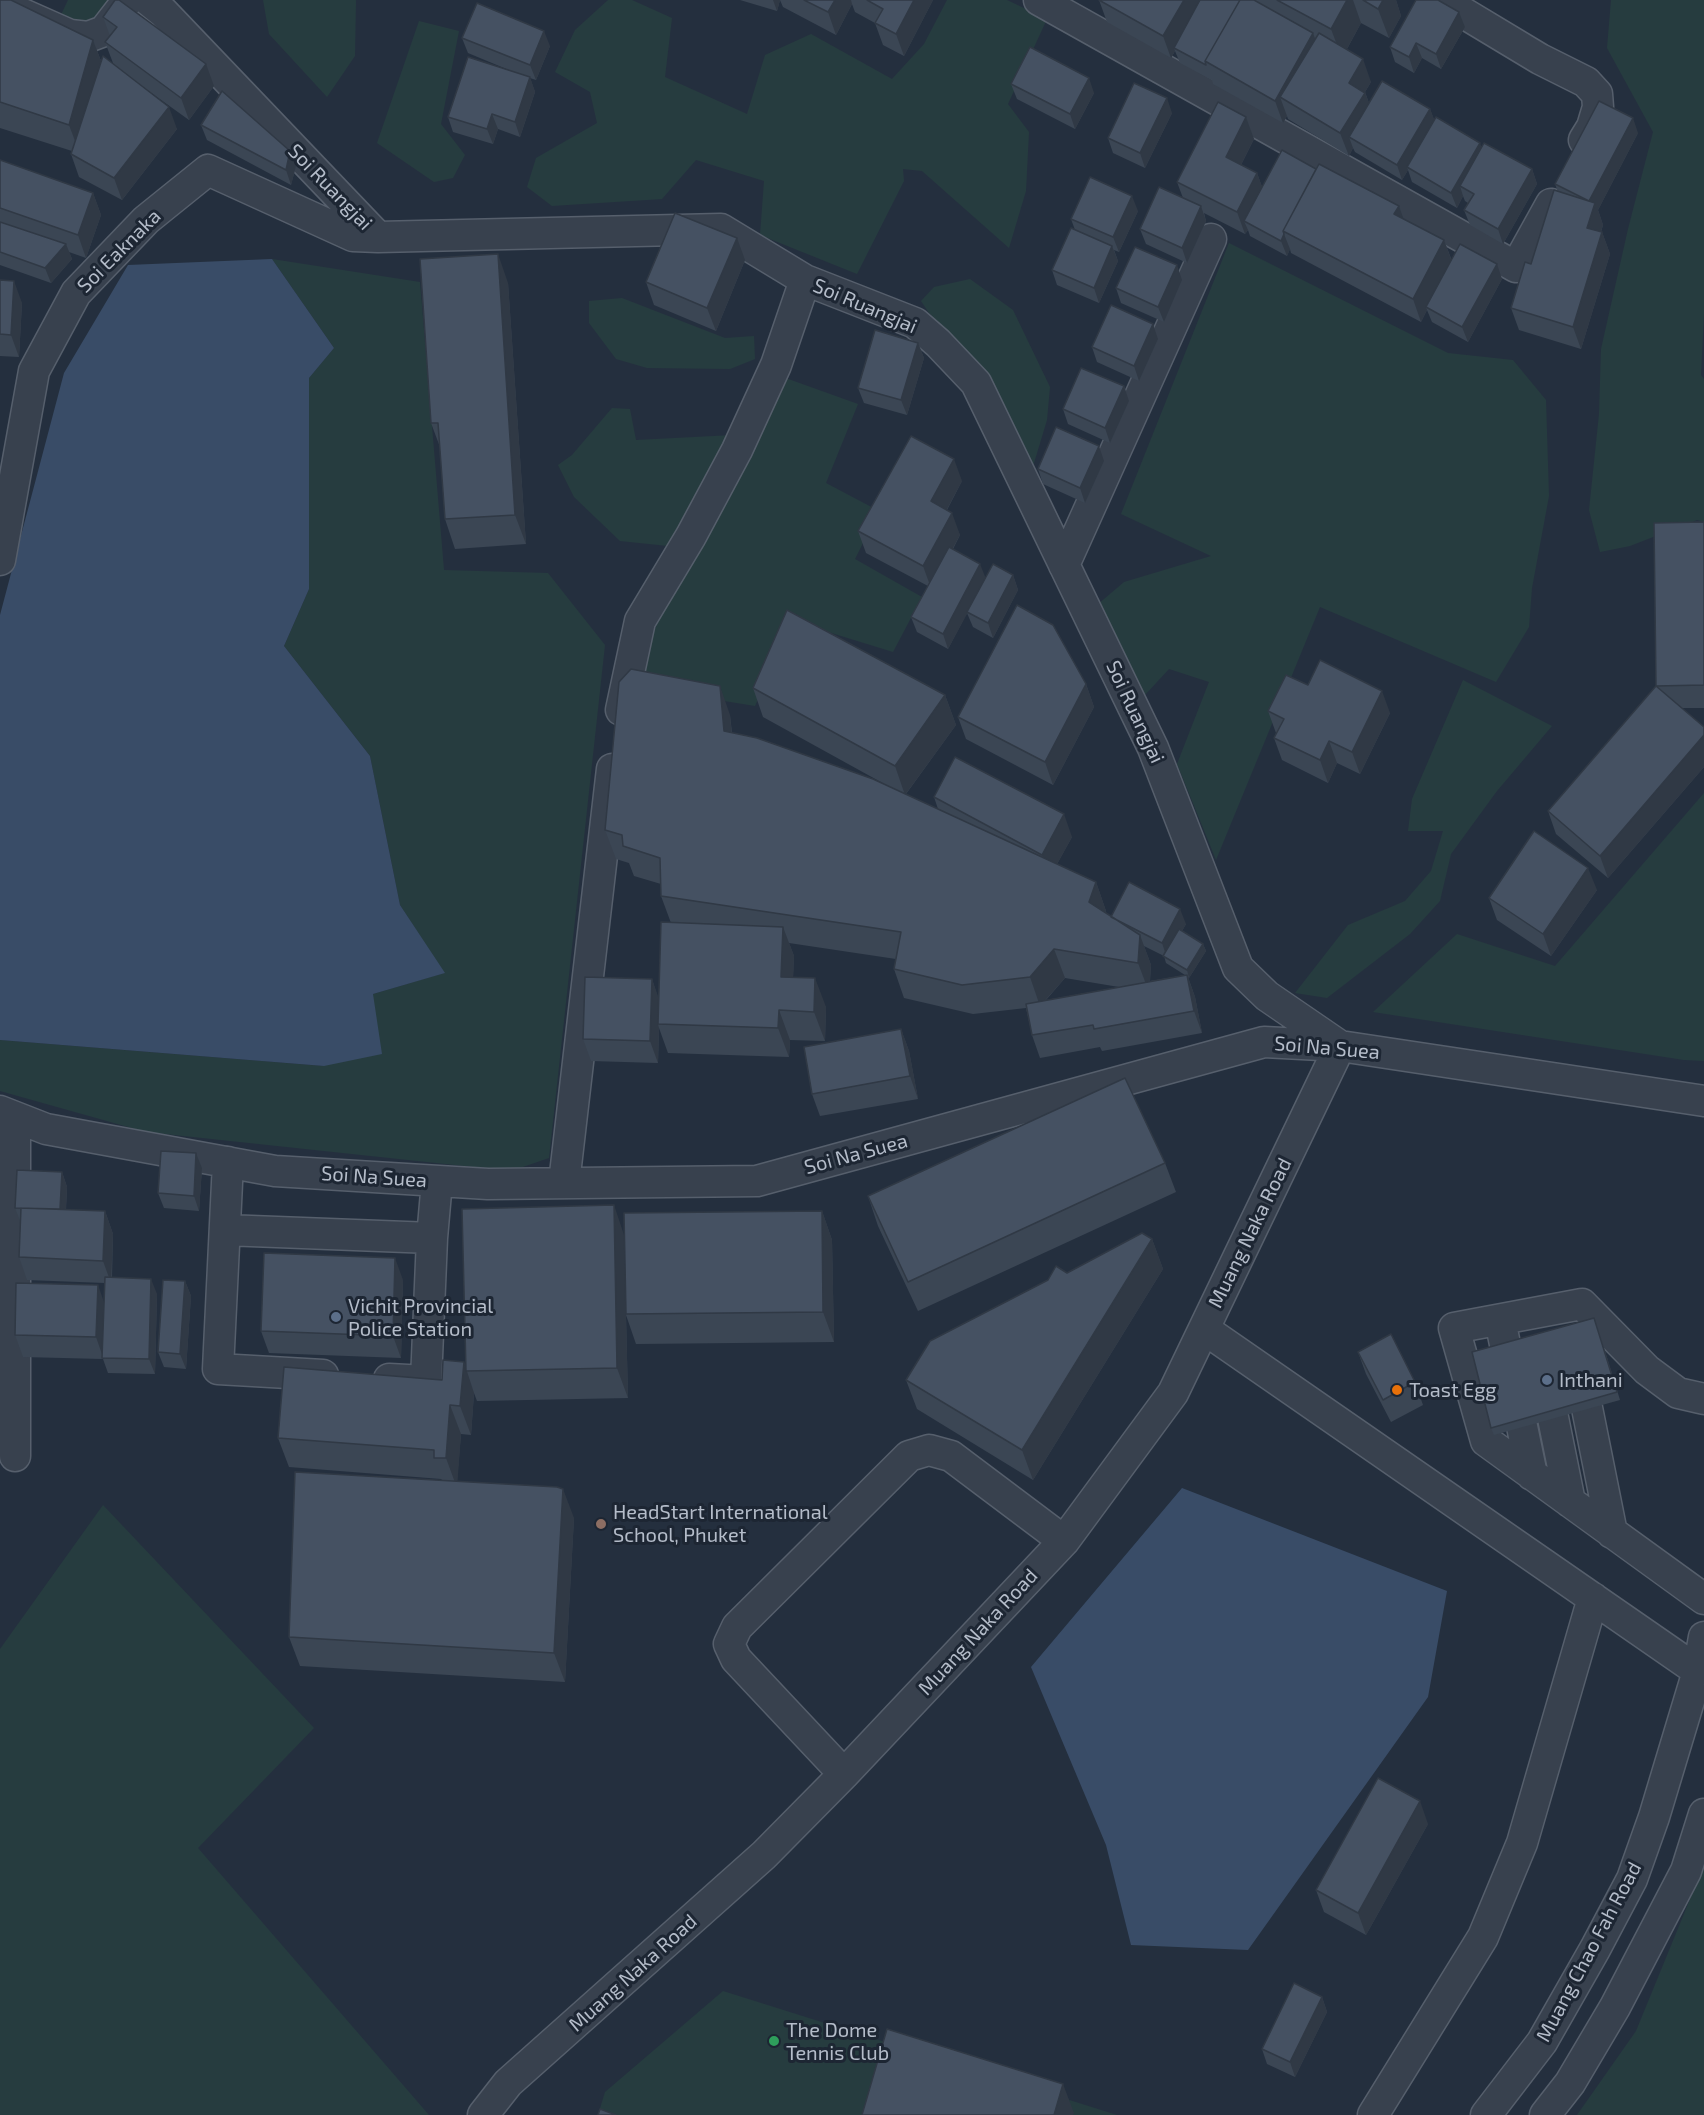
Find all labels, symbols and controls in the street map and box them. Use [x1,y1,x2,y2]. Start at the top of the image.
street label: Soi Ruangjai [283,139,377,235]
street label: Soi Eaknaka [72,204,166,298]
street label: Soi Ruangjai [809,273,921,339]
street label: Soi Ruangjai [1101,657,1169,767]
street label: Soi Na Suea [1273,1031,1381,1065]
street label: Soi Na Suea [802,1129,910,1179]
street label: Muang Naka Road [1203,1154,1297,1312]
street label: Soi Na Suea [320,1161,428,1193]
place label: Vichit Provincial Police Station [348,1294,493,1341]
marker: Vichit Provincial Police Station [329,1310,343,1324]
place label: Inthani [1559,1368,1623,1392]
marker: Inthani [1540,1373,1554,1387]
place label: Toast Egg [1409,1378,1496,1402]
marker: Toast Egg [1390,1383,1404,1397]
place label: HeadStart International School, Phuket [613,1500,828,1547]
marker: HeadStart International School, Phuket [594,1517,608,1531]
street label: Muang Naka Road [913,1564,1043,1700]
street label: Muang Chao Fah Road [1531,1858,1647,2046]
street label: Muang Naka Road [564,1909,702,2037]
place label: The Dome Tennis Club [786,2018,889,2065]
marker: The Dome Tennis Club [767,2034,781,2048]

